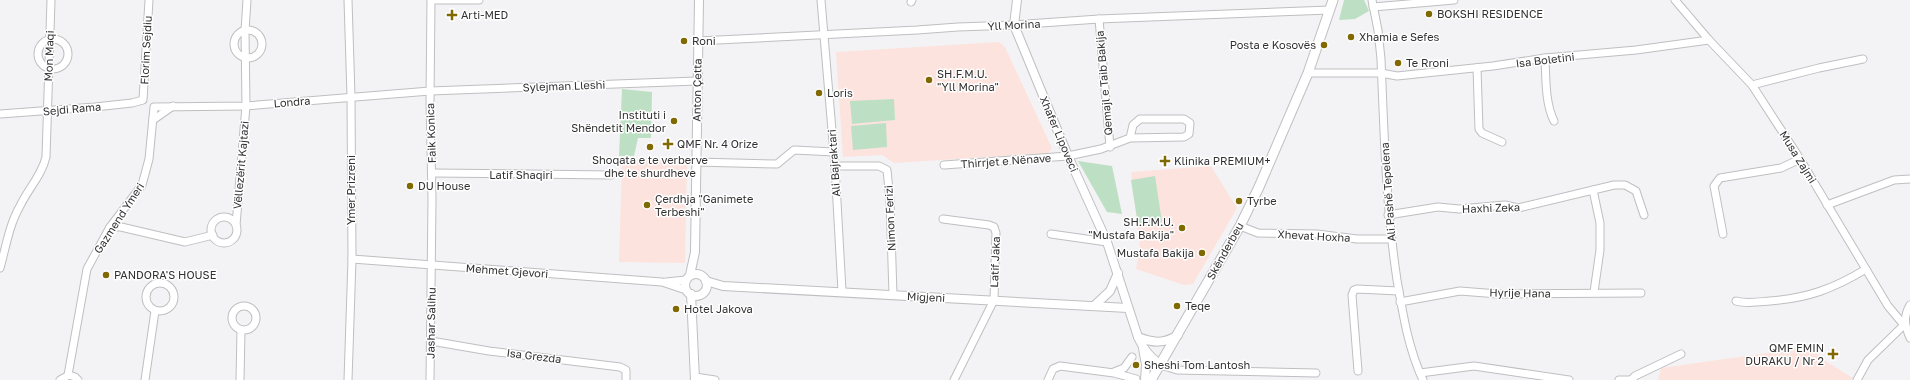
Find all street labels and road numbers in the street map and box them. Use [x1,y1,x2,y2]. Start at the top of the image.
street label: Florim Sejdiu [137,15,154,85]
street label: Yll Morina [987,17,1041,32]
street label: Mon Maqi [41,30,56,82]
street label: Qemajl e Taib Bakija [1092,30,1115,136]
street label: Isa Boletini [1515,49,1575,70]
street label: Anton Çetta [689,58,704,122]
street label: Sylejman Lleshi [522,78,606,93]
street label: Londra [273,93,311,110]
street label: Xhafer Lipoveci [1038,94,1081,174]
street label: Sejdi Rama [42,99,102,118]
street label: Faik Konica [423,103,438,163]
street label: Vëllezërit Kajtazi [230,120,251,210]
street label: Musa Zajmi [1777,128,1820,185]
street label: Ali Bajraktari [825,129,842,197]
street label: Ali Pashë Tepelena [1378,142,1397,242]
street label: Thirrjet e Nënave [960,151,1052,170]
street label: Ymer Prizreni [344,155,357,225]
street label: Latif Shaqiri [489,168,553,181]
street label: Gazmend Ymeri [91,180,146,256]
street label: Nimon Ferizi [881,185,898,251]
street label: Haxhi Zeka [1462,200,1520,215]
street label: Skënderbeu [1204,220,1246,282]
street label: Xhevat Hoxha [1277,227,1351,244]
street label: Latif Jaka [987,236,1002,288]
street label: Mehmet Gjevori [465,261,549,280]
street label: Hyrije Hana [1489,285,1551,300]
street label: Jashar Salihu [423,287,438,359]
street label: Migjeni [907,289,945,304]
street label: Isa Grezda [506,346,562,365]

